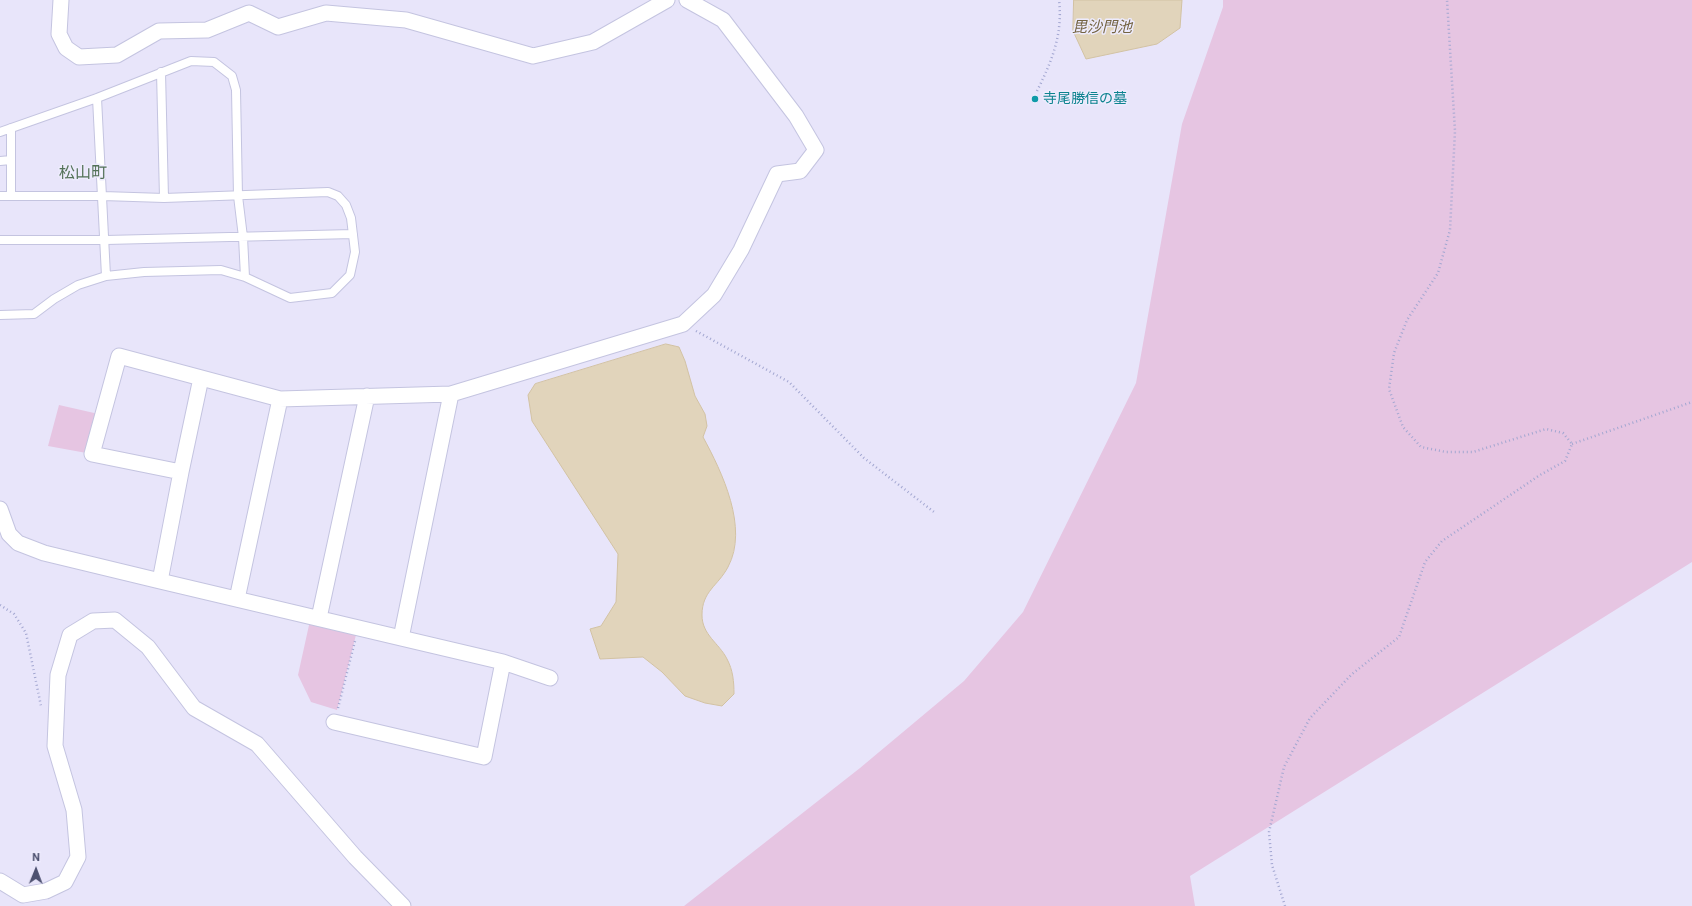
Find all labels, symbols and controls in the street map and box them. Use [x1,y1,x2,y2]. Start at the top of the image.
water label: 毘沙門池 [1072,19,1132,37]
place label: 寺尾勝信の墓 [1043,91,1127,107]
marker: 寺尾勝信の墓 [1030,94,1040,104]
district label: 松山町 [59,164,107,184]
north arrow [16,850,56,890]
text: N [32,851,40,864]

